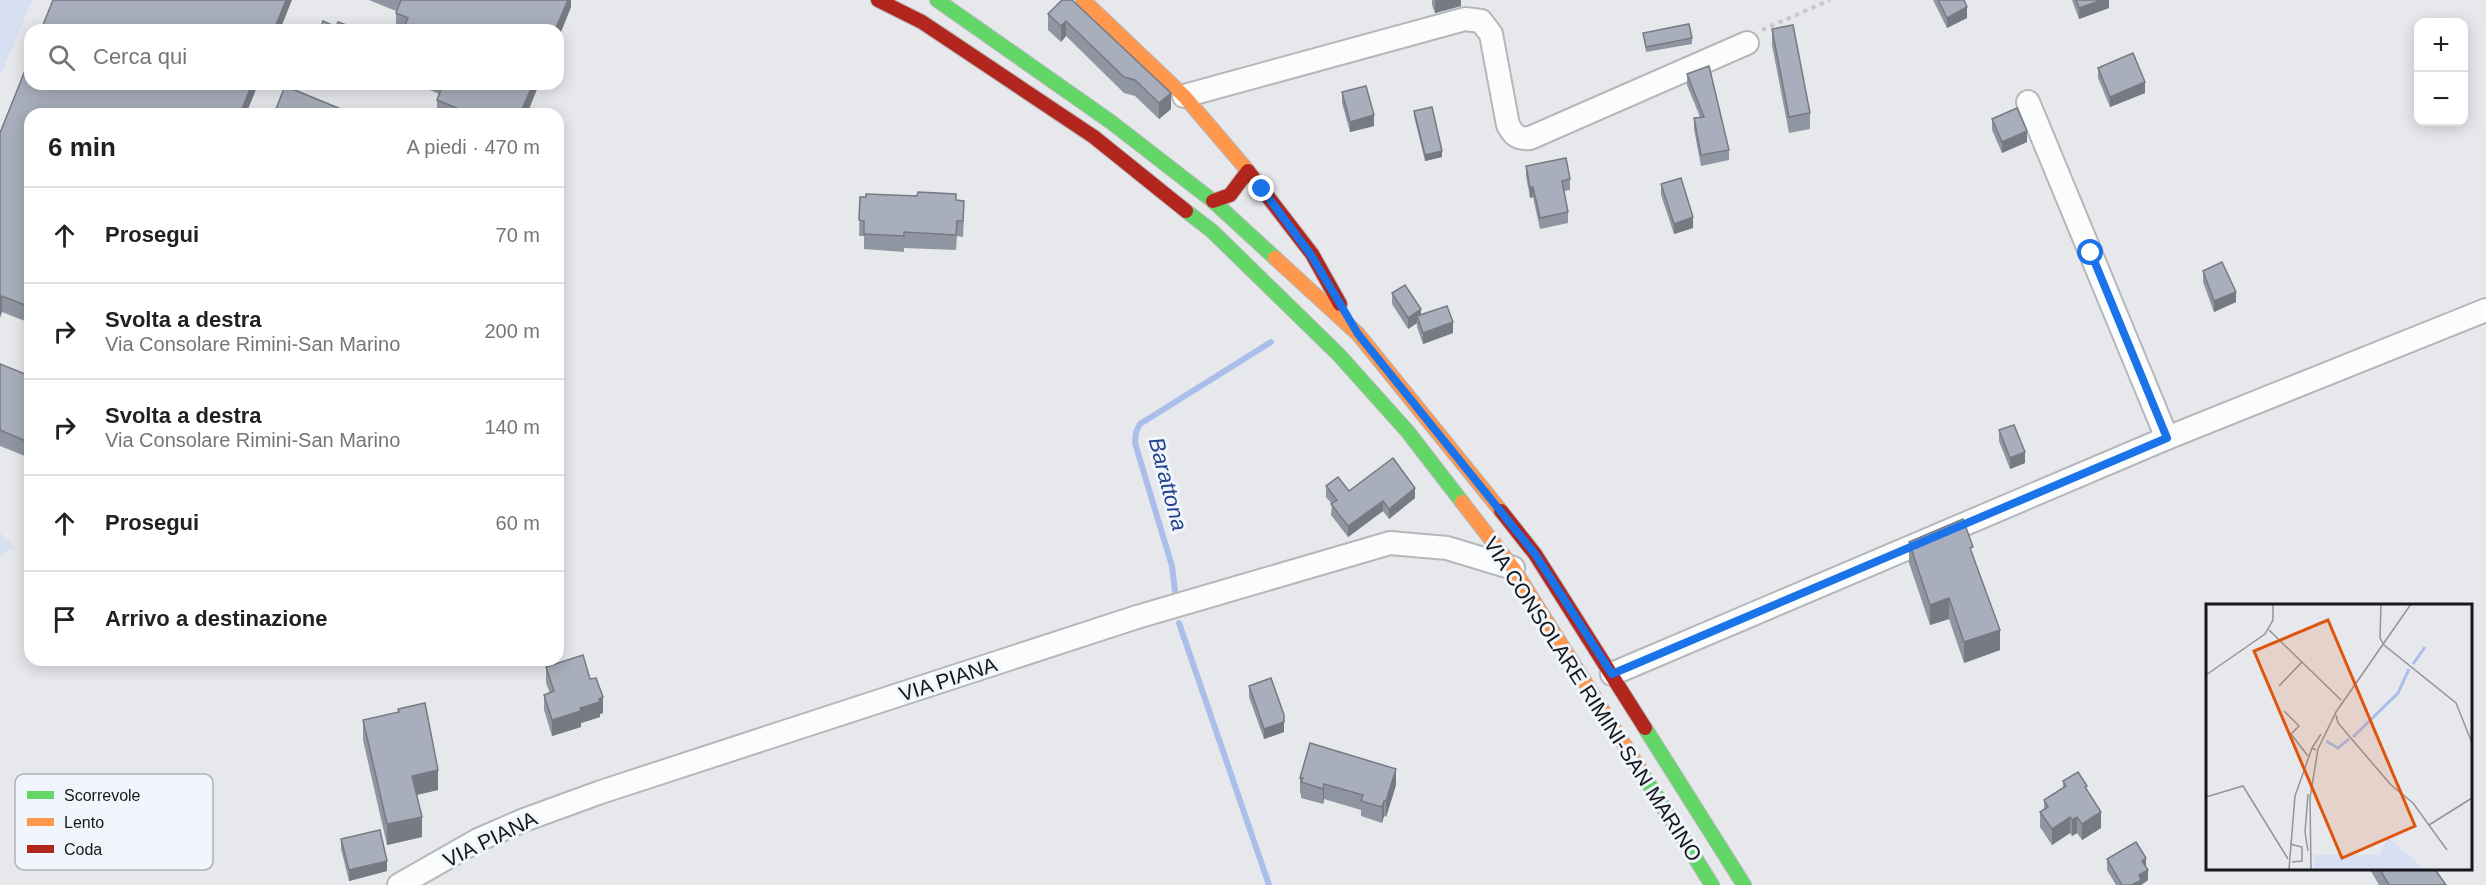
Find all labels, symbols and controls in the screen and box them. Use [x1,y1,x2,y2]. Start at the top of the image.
map controls [2414,18,2468,126]
button: + [2414,18,2468,72]
search box [24,24,564,90]
icon: search [45,41,78,74]
text: Cerca qui [93,44,187,69]
button: − [2414,72,2468,126]
text: 6 min [48,132,116,162]
text: A piedi · 470 m [407,136,540,158]
route end [1248,175,1274,201]
icon: ahead [48,219,81,252]
text: Prosegui [105,222,199,247]
text: 70 m [496,224,540,246]
route start [2077,239,2103,265]
text: Svolta a destra [105,307,262,332]
icon: right [48,315,81,348]
text: 200 m [484,320,540,342]
text: Via Consolare Rimini-San Marino [105,333,400,355]
text: Svolta a destra [105,403,262,428]
icon: right [48,411,81,444]
text: 140 m [484,416,540,438]
text: Via Consolare Rimini-San Marino [105,429,400,451]
water label: Barattona [1144,435,1192,533]
icon: ahead [48,507,81,540]
text: Prosegui [105,510,199,535]
text: 60 m [496,512,540,534]
street label: VIA CONSOLARE RIMINI-SAN MARINO [1479,533,1707,865]
icon: arrive [48,603,81,636]
inset map [2206,604,2471,870]
text: Arrivo a destinazione [105,606,328,631]
street label: VIA PIANA [896,652,1000,706]
legend [15,774,213,870]
text: Scorrevole [64,787,141,804]
street label: VIA PIANA [439,806,541,872]
text: Lento [64,814,104,831]
text: Coda [64,841,102,858]

